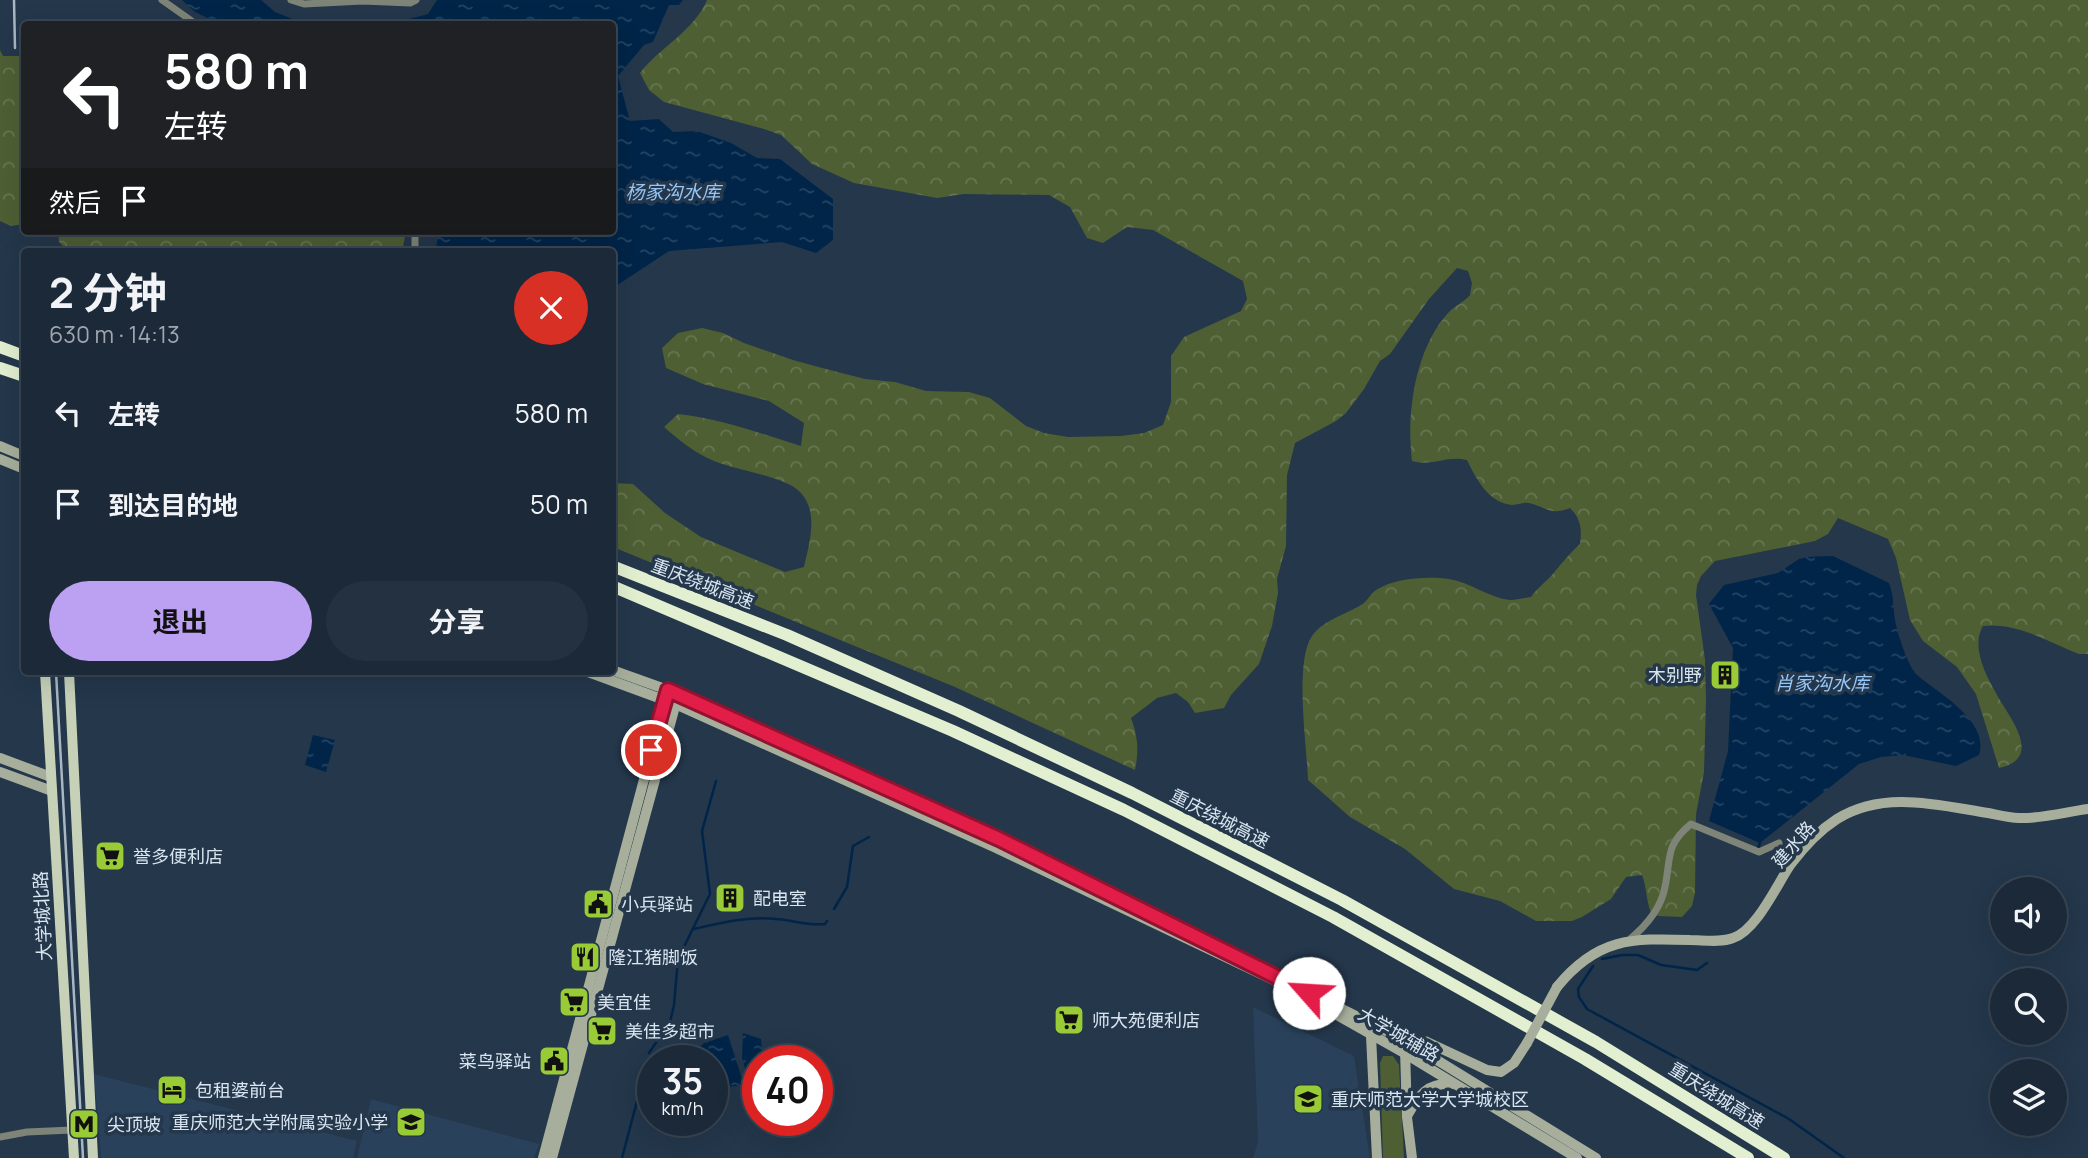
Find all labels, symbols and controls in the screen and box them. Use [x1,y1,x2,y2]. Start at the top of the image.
text: 580 m [164,37,309,104]
icon: left [49,49,140,140]
text: 左转 [164,104,228,148]
water label: 杨家沟水库 [625,179,723,205]
icon: arrive [115,182,153,220]
text: 然后 [49,184,101,220]
text: 2 分钟 [49,263,166,321]
button: close [514,271,588,345]
text: 630 m · 14:13 [49,318,180,350]
icon: left [49,394,87,432]
text: 580 m [515,395,588,431]
text: 左转 [108,396,160,432]
icon: arrive [49,485,87,523]
text: 50 m [530,486,588,522]
text: 到达目的地 [108,487,238,523]
street label: 重庆绕城高速 [648,552,758,614]
button: 退出 [49,581,312,661]
button: 分享 [326,581,588,661]
building icon: 木别野 [1708,658,1742,692]
place label: 木别野 [1648,663,1702,687]
water label: 肖家沟水库 [1774,670,1872,696]
pin [621,720,681,780]
icon: arrive [632,731,670,769]
street label: 重庆绕城高速 [1166,783,1274,853]
street label: 建水路 [1766,816,1820,872]
supermarket icon: 誉多便利店 [93,839,127,873]
place label: 誉多便利店 [133,844,223,868]
street label: 大学城北路 [28,870,56,962]
map controls [1990,877,2067,1136]
button: sound [1990,877,2067,954]
building icon: 配电室 [713,881,747,915]
place label: 配电室 [753,886,807,910]
public building icon: 小兵驿站 [581,887,615,921]
place label: 小兵驿站 [621,892,693,916]
restaurant icon: 隆江猪脚饭 [568,940,602,974]
place label: 隆江猪脚饭 [608,945,698,969]
position arrow [1272,956,1346,1030]
button: search [1990,968,2067,1045]
supermarket icon: 美宜佳 [557,985,591,1019]
place label: 美宜佳 [597,990,651,1014]
street label: 大学城辅路 [1354,1001,1444,1067]
supermarket icon: 师大苑便利店 [1052,1003,1086,1037]
place label: 师大苑便利店 [1092,1008,1200,1032]
supermarket icon: 美佳多超市 [585,1014,619,1048]
place label: 美佳多超市 [625,1019,715,1043]
public building icon: 菜鸟驿站 [537,1044,571,1078]
speed limit sign: 40 [742,1045,833,1136]
place label: 菜鸟驿站 [459,1049,531,1073]
street label: 重庆绕城高速 [1665,1056,1769,1134]
text: 35 [662,1057,703,1105]
button: layers [1990,1059,2067,1136]
hotel icon: 包租婆前台 [155,1073,189,1107]
place label: 包租婆前台 [195,1078,285,1102]
school or university icon: 重庆师范大学大学城校区 [1291,1082,1325,1116]
place label: 重庆师范大学大学城校区 [1331,1087,1529,1111]
text: km/h [662,1096,703,1120]
school or university icon: 重庆师范大学附属实验小学 [394,1105,428,1139]
metro station icon: 尖顶坡 [67,1107,101,1141]
place label: 重庆师范大学附属实验小学 [172,1110,388,1134]
place label: 尖顶坡 [107,1112,161,1136]

